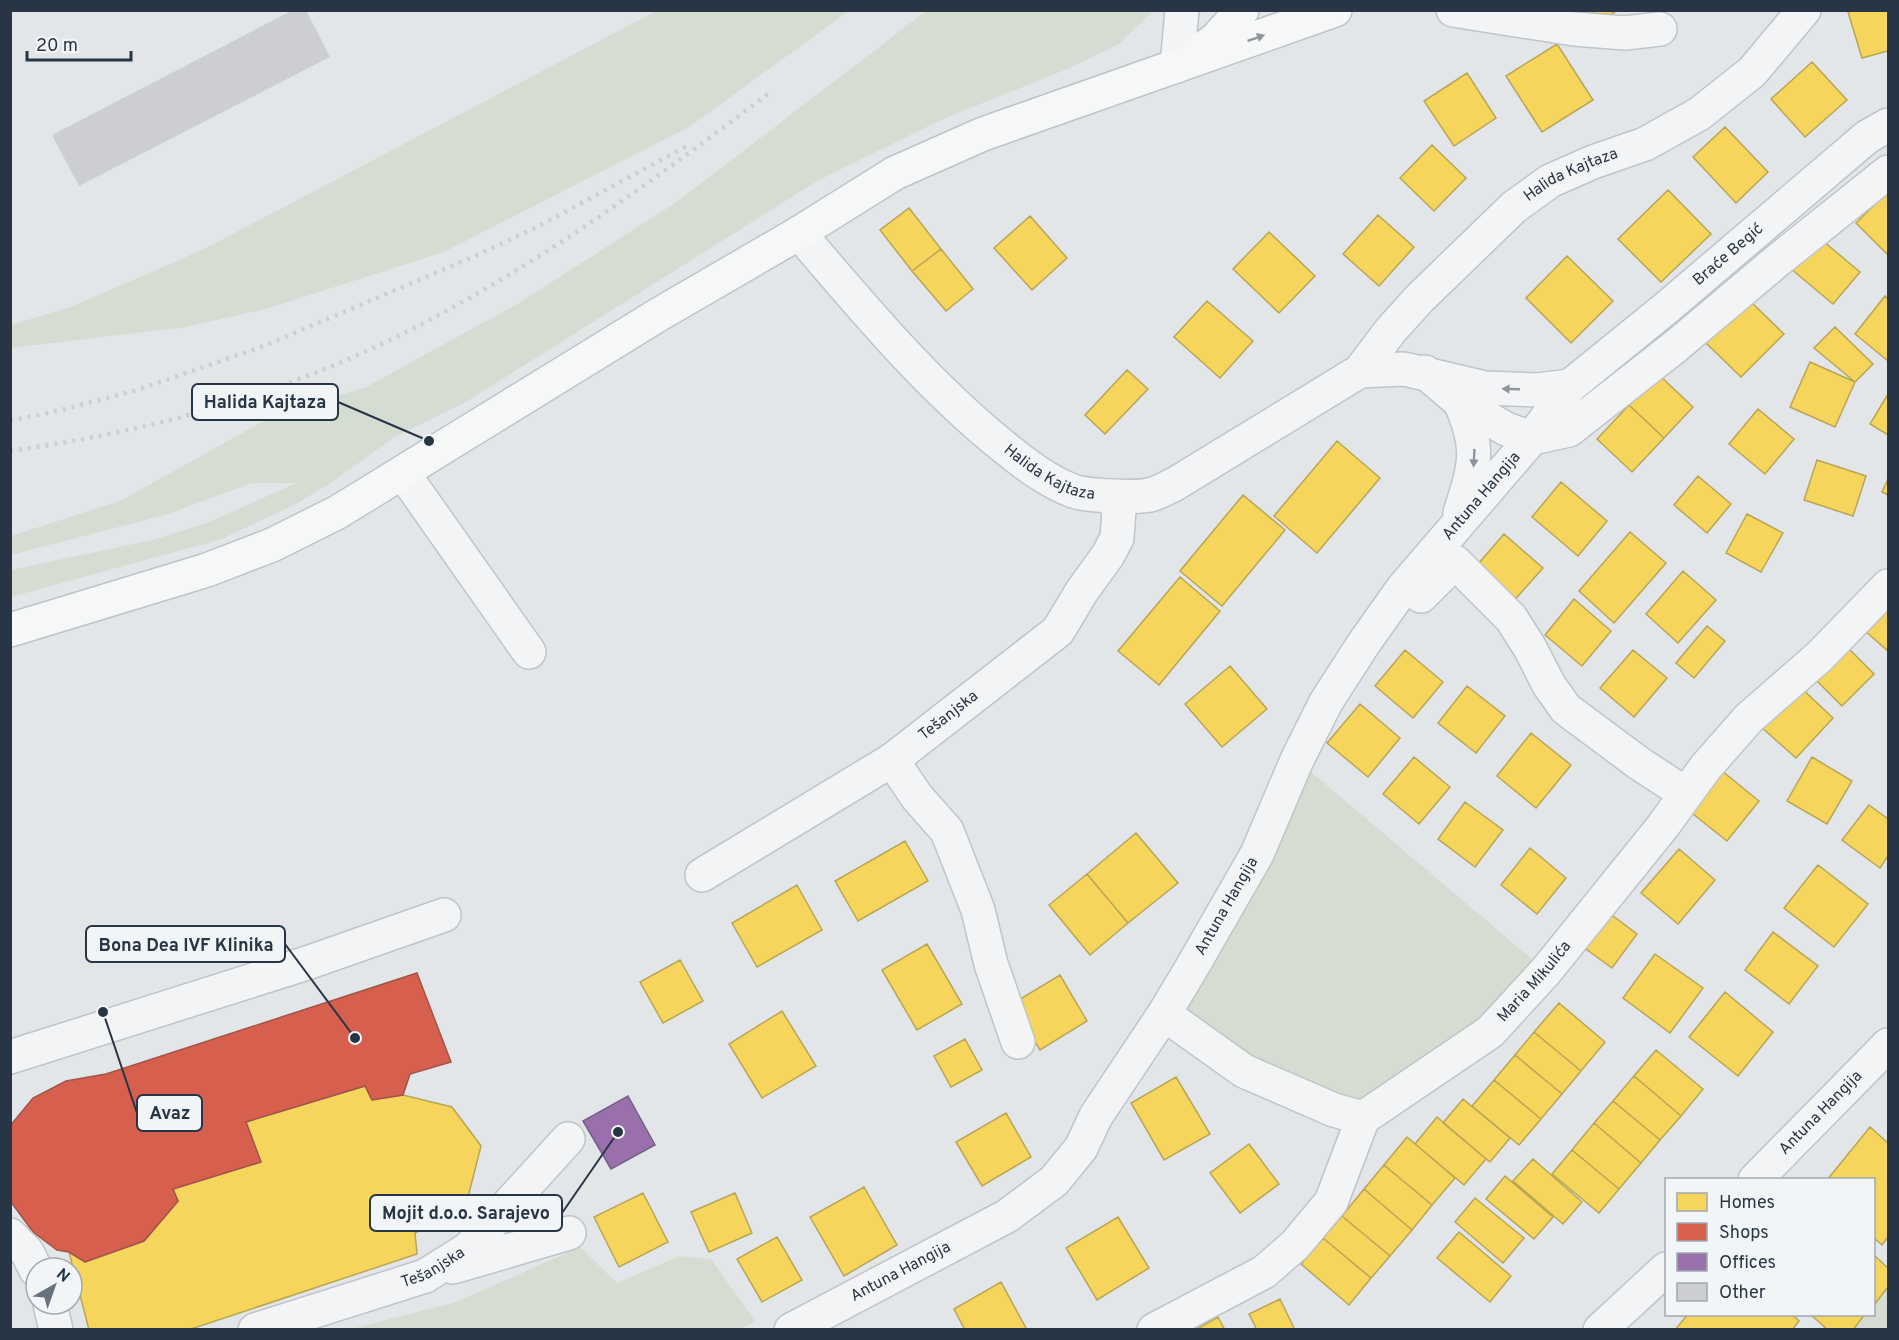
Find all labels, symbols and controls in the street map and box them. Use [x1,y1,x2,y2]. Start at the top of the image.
scale bar [27,24,130,62]
one-way arrow [1247,33,1265,43]
text: 20 m [36,35,78,58]
street label: Halida Kajtaza [1520,144,1621,207]
street label: Braće Begić [1689,219,1768,291]
callout: Halida Kajtaza [192,384,338,420]
one-way arrow [1502,385,1521,394]
text: Halida Kajtaza [204,392,326,415]
street label: Halida Kajtaza [999,440,1096,505]
street label: Antuna Hangija [1438,448,1525,545]
one-way arrow [1469,449,1478,468]
street label: Tešanjska [915,687,983,745]
street label: Antuna Hangija [1191,854,1263,959]
callout: Bona Dea IVF Klinika [86,926,285,962]
text: Bona Dea IVF Klinika [98,935,274,958]
street label: Maria Mikulića [1494,937,1576,1027]
street label: Antuna Hangija [1775,1067,1867,1159]
callout: Avaz [137,1095,202,1131]
text: Avaz [149,1103,191,1126]
legend [1665,1178,1875,1316]
text: Homes [1719,1192,1775,1215]
callout: Mojit d.o.o. Sarajevo [370,1195,562,1231]
text: Mojit d.o.o. Sarajevo [382,1203,550,1226]
text: Shops [1719,1222,1769,1245]
street label: Antuna Hangija [847,1238,954,1307]
street label: Tešanjska [399,1243,469,1293]
text: Offices [1719,1252,1776,1275]
north arrow [24,1256,84,1316]
text: N [52,1265,73,1287]
text: Other [1719,1282,1766,1305]

